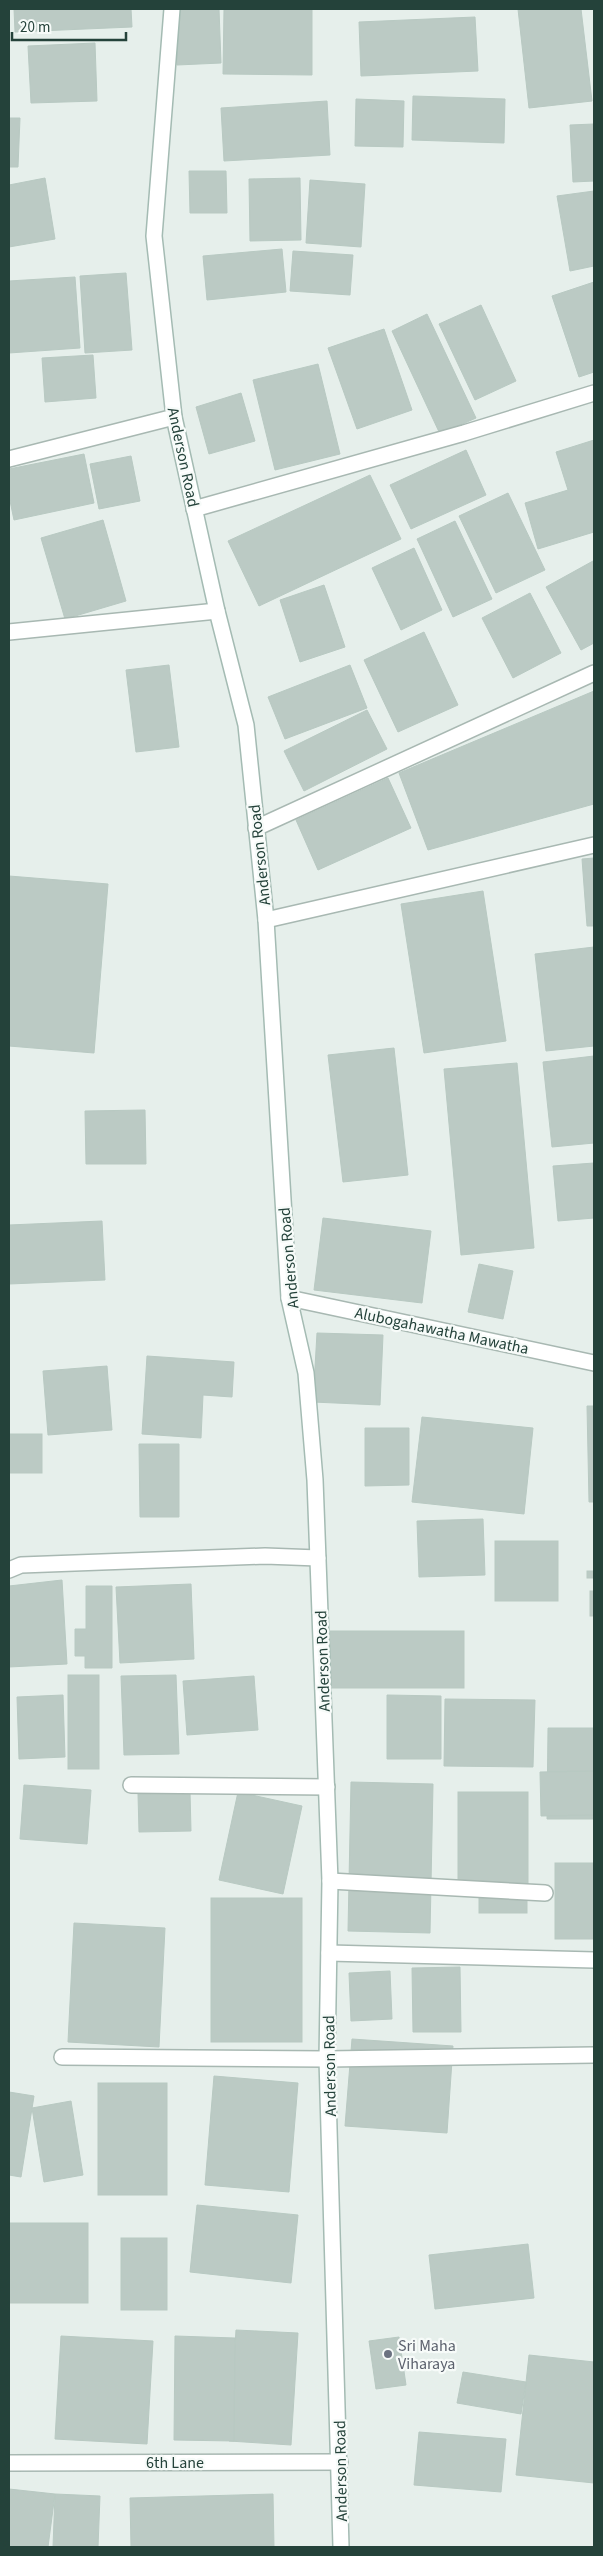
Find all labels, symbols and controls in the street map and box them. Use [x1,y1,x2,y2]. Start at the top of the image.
scale bar [12,10,126,42]
text: 20 m [20,17,50,38]
street label: Anderson Road [162,405,204,509]
street label: Anderson Road [244,803,276,906]
street label: Anderson Road [274,1206,304,1309]
street label: Alubogahawatha Mawatha [353,1302,531,1360]
street label: Anderson Road [310,1610,336,1712]
street label: Anderson Road [318,2015,342,2117]
place label: Sri Maha Viharaya [398,2335,456,2375]
marker: Sri Maha Viharaya [382,2348,394,2360]
street label: Anderson Road [329,2420,353,2522]
street label: 6th Lane [146,2452,204,2474]

